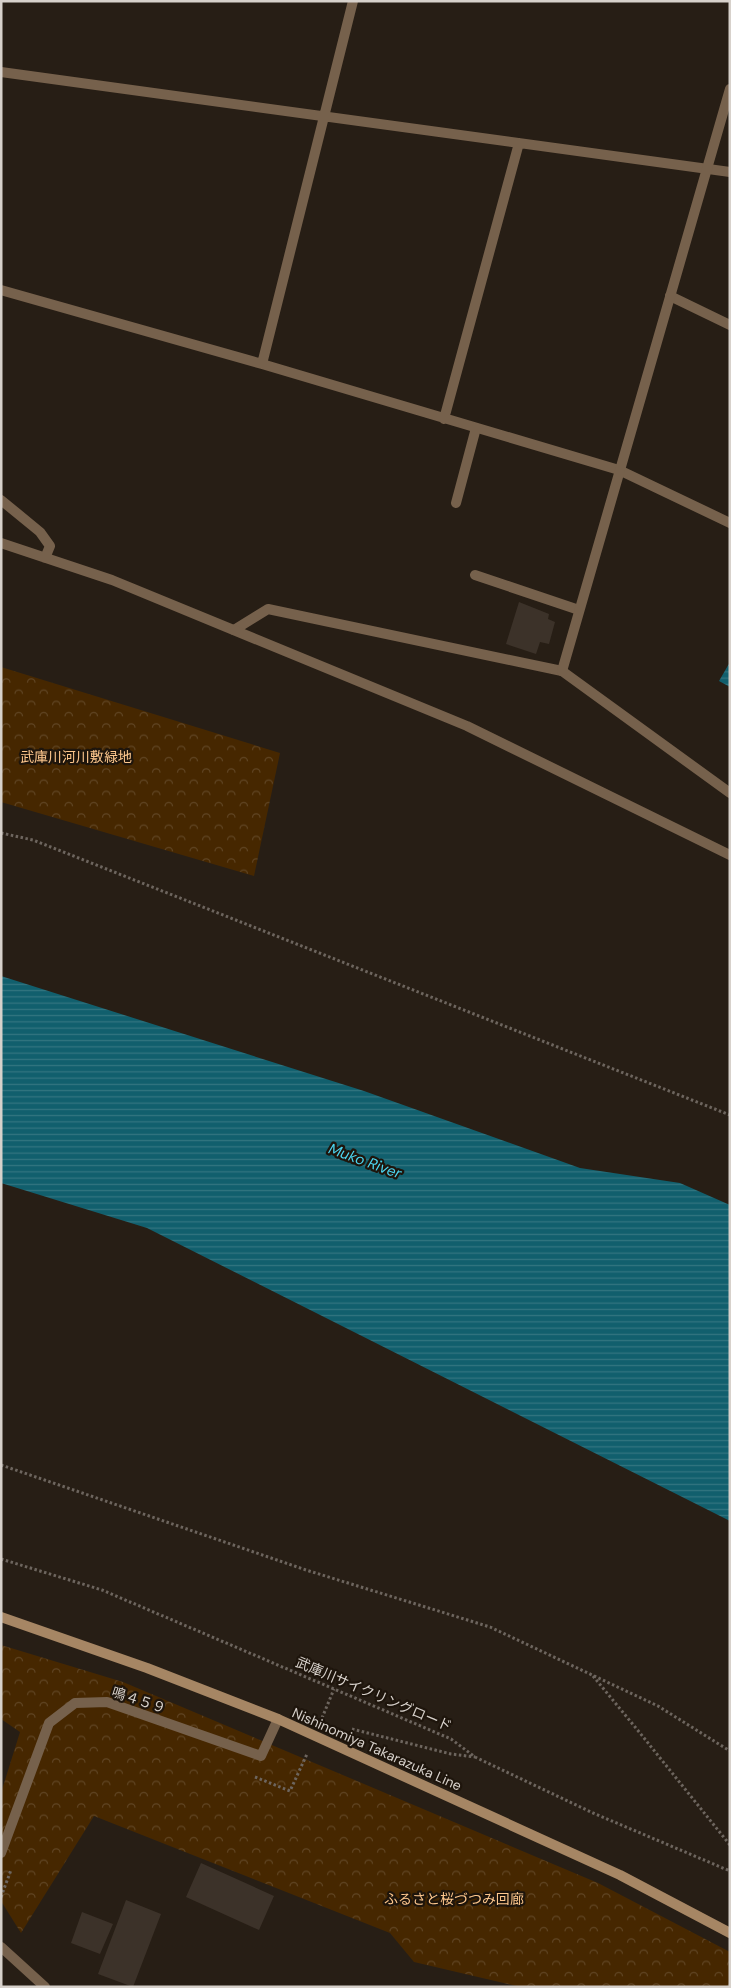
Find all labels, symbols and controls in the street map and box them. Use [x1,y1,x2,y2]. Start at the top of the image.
park label: 武庫川河川敷緑地 [20,748,132,766]
water label: Muko River [326,1139,405,1184]
street label: 武庫川サイクリングロード [293,1653,455,1735]
street label: 鳴４５９ [110,1683,168,1717]
street label: Nishinomiya Takarazuka Line [289,1703,465,1795]
park label: ふるさと桜づつみ回廊 [384,1890,524,1908]

